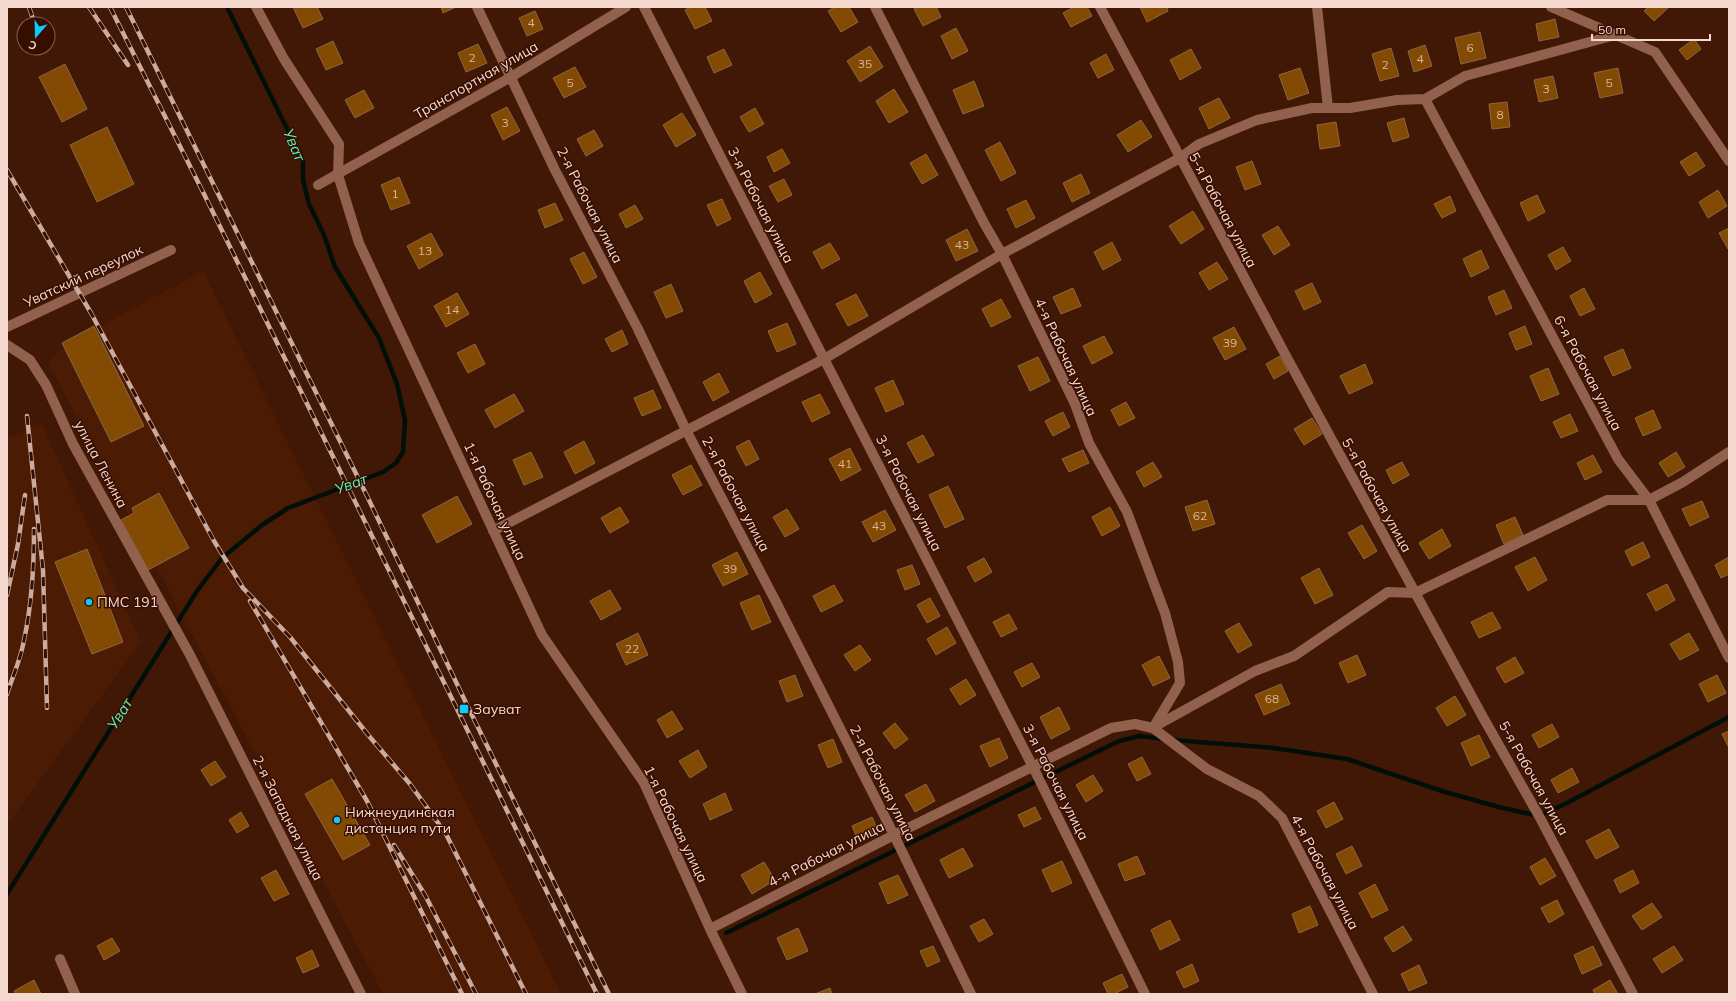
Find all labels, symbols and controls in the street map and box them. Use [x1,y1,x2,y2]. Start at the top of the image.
house number: 4 [527,15,535,30]
north arrow [16,16,56,56]
scale bar [1592,16,1710,42]
text: 50 m [1598,22,1626,37]
text: С [26,37,39,53]
street label: Транспортная улица [411,37,541,123]
house number: 6 [1466,40,1474,55]
house number: 2 [468,50,476,65]
house number: 4 [1416,51,1424,66]
house number: 35 [858,56,872,71]
house number: 2 [1381,57,1389,72]
house number: 5 [566,75,574,90]
house number: 5 [1605,75,1613,90]
house number: 3 [1542,81,1550,96]
house number: 8 [1496,107,1504,122]
house number: 3 [501,115,509,130]
water label: Уват [279,126,310,165]
street label: 2-я Рабочая улица [553,144,627,266]
street label: 3-я Рабочая улица [724,144,798,266]
street label: 5-я Рабочая улица [1185,149,1261,271]
house number: 1 [391,186,399,201]
house number: 43 [955,237,969,252]
street label: Уватский переулок [20,240,146,312]
house number: 13 [418,243,432,258]
street label: 4-я Рабочая улица [1031,295,1101,419]
house number: 14 [445,302,459,317]
street label: 6-я Рабочая улица [1550,312,1626,434]
house number: 39 [1223,335,1237,350]
street label: улица Ленина [70,417,132,511]
street label: 3-я Рабочая улица [872,432,946,554]
street label: 2-я Рабочая улица [698,433,774,555]
street label: 5-я Рабочая улица [1338,435,1416,555]
street label: 1-я Рабочая улица [460,439,530,563]
house number: 41 [838,456,852,471]
water label: Уват [332,468,371,498]
house number: 62 [1193,508,1207,523]
house number: 43 [872,518,886,533]
house number: 39 [723,561,737,576]
place label: ПМС 191 [97,593,158,611]
marker: ПМС 191 [84,597,94,607]
house number: 22 [625,641,639,656]
house number: 68 [1265,691,1279,706]
water label: Уват [103,693,137,733]
place label: Зауват [473,700,522,718]
marker: Зауват [458,703,470,715]
street label: 5-я Рабочая улица [1495,718,1573,838]
street label: 3-я Рабочая улица [1019,721,1093,843]
street label: 2-я Рабочая улица [846,722,920,844]
street label: 2-я Западная улица [249,753,327,883]
street label: 1-я Рабочая улица [640,762,712,886]
place label: Нижнеудинская дистанция пути [345,803,455,837]
street label: 4-я Рабочая улица [1287,811,1363,933]
marker: Нижнеудинская дистанция пути [332,815,342,825]
street label: 4-я Рабочая улица [765,817,887,891]

